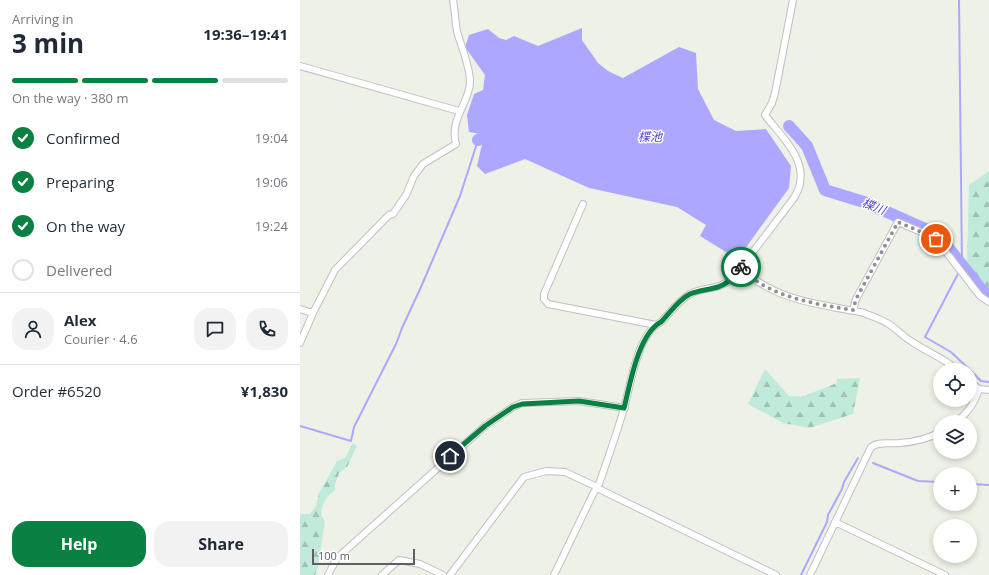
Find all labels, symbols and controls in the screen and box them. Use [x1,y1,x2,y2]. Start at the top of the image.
text: Arriving in [12,10,74,28]
text: 19:36–19:41 [203,24,288,44]
text: 3 min [12,25,84,61]
text: On the way · 380 m [12,89,128,107]
icon: check [12,127,34,149]
text: Confirmed [46,128,120,148]
water label: 楪池 [638,128,663,145]
text: 19:04 [255,129,288,147]
icon: check [12,171,34,193]
text: Preparing [46,172,114,192]
text: 19:06 [255,173,288,191]
water label: 楪川 [860,194,890,219]
icon: check [12,215,34,237]
text: On the way [46,216,125,236]
text: 19:24 [255,217,288,235]
pin [919,222,953,256]
icon: bag [925,228,947,250]
courier [721,247,761,287]
icon: bike [730,256,752,278]
text: Delivered [46,260,113,280]
button: person [12,308,54,350]
button: chat [194,308,236,350]
button: phone [246,308,288,350]
text: Alex [64,310,96,330]
text: Courier · 4.6 [64,330,138,348]
map controls [933,363,977,563]
button: locate [933,363,977,407]
text: Order #6520 [12,381,101,401]
text: ¥1,830 [241,381,288,401]
button: layers [933,415,977,459]
pin [433,439,467,473]
icon: home [439,445,461,467]
button: + [933,467,977,511]
button: − [933,519,977,563]
button: Help [12,521,146,567]
button: Share [154,521,288,567]
scale bar [312,547,415,566]
text: 100 m [318,548,350,563]

